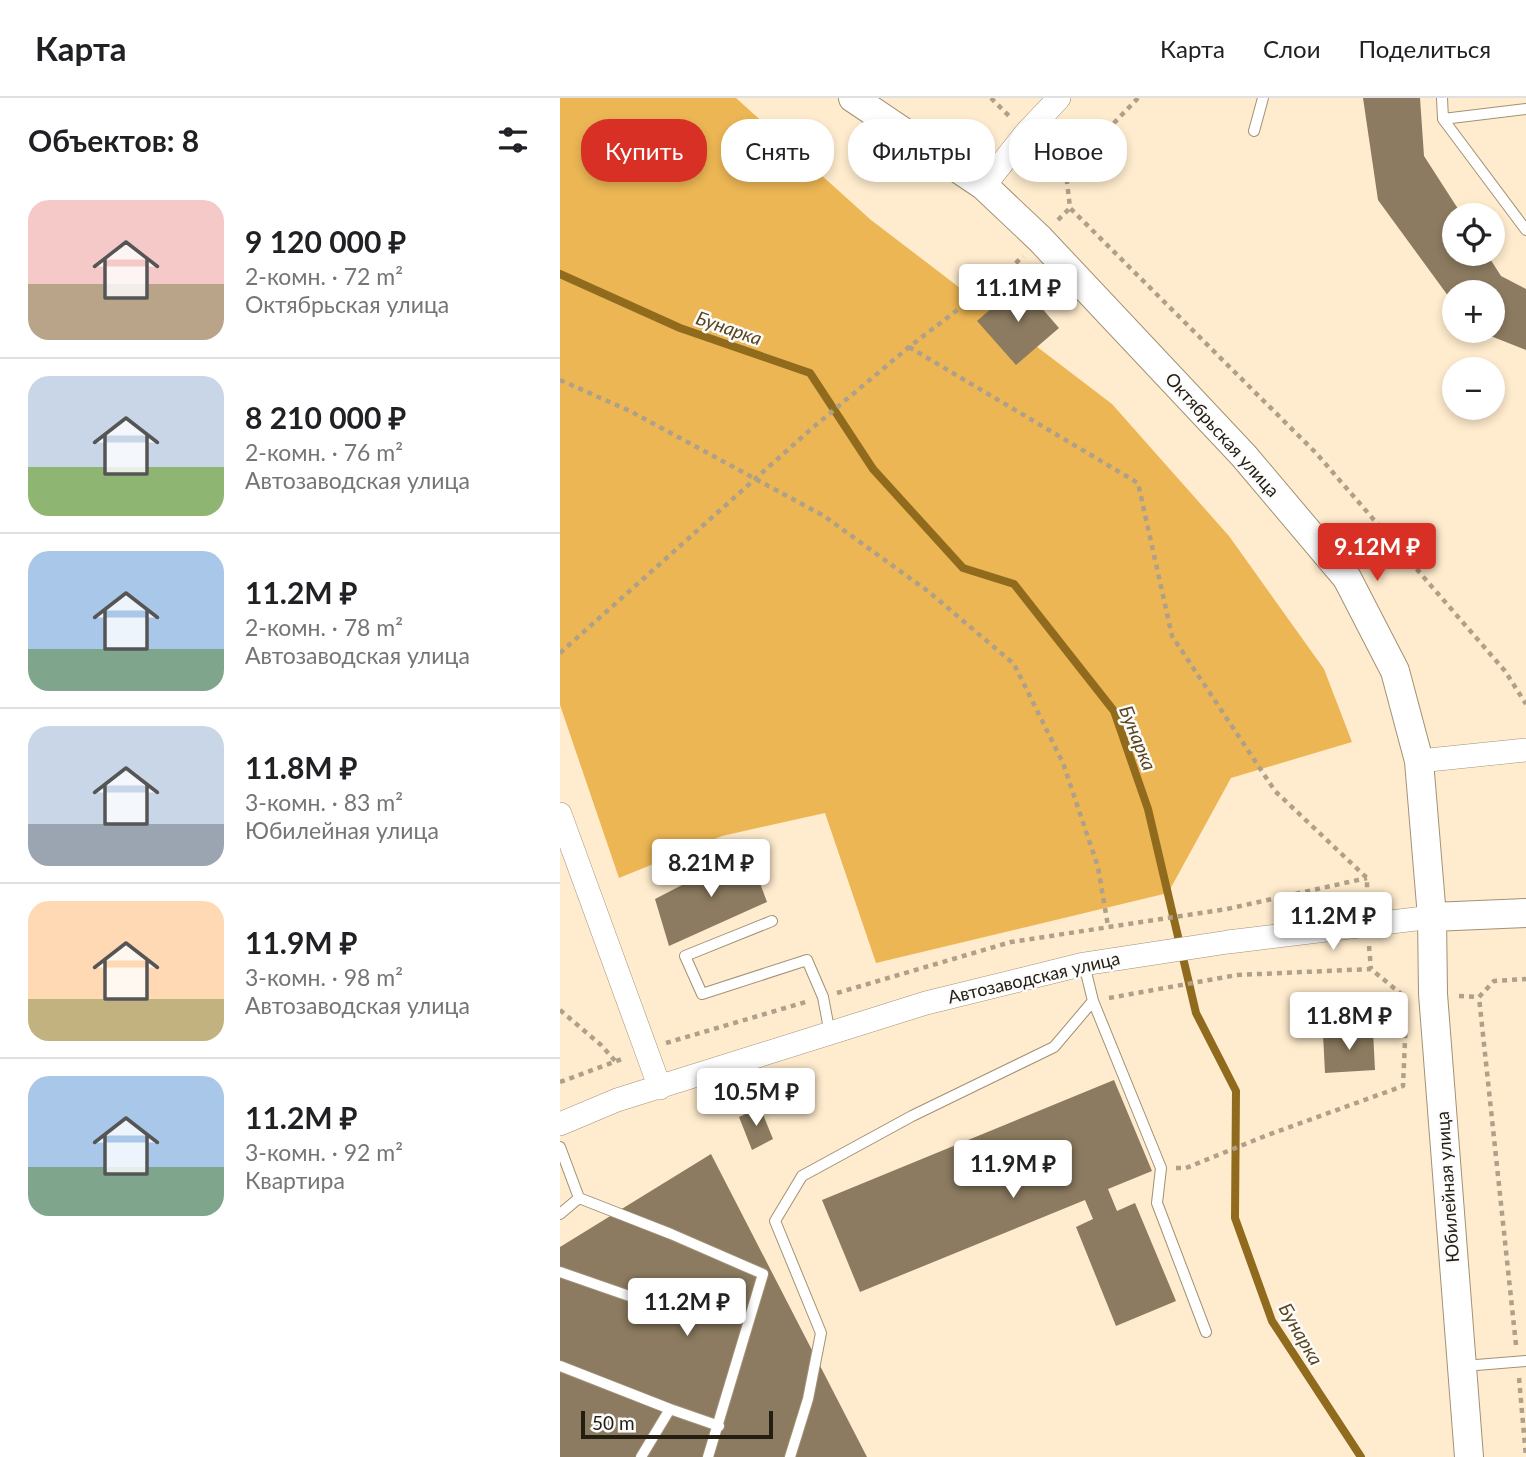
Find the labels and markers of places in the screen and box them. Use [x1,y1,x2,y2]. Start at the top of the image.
pin: 11.1M ₽ [953,264,1083,324]
pin: 9.12M ₽ [1312,524,1442,583]
pin: 8.21M ₽ [646,840,776,899]
pin: 11.2M ₽ [1268,892,1398,952]
pin: 11.8M ₽ [1284,992,1414,1052]
pin: 10.5M ₽ [691,1068,821,1128]
pin: 11.9M ₽ [948,1140,1078,1200]
pin: 11.2M ₽ [622,1278,752,1338]

